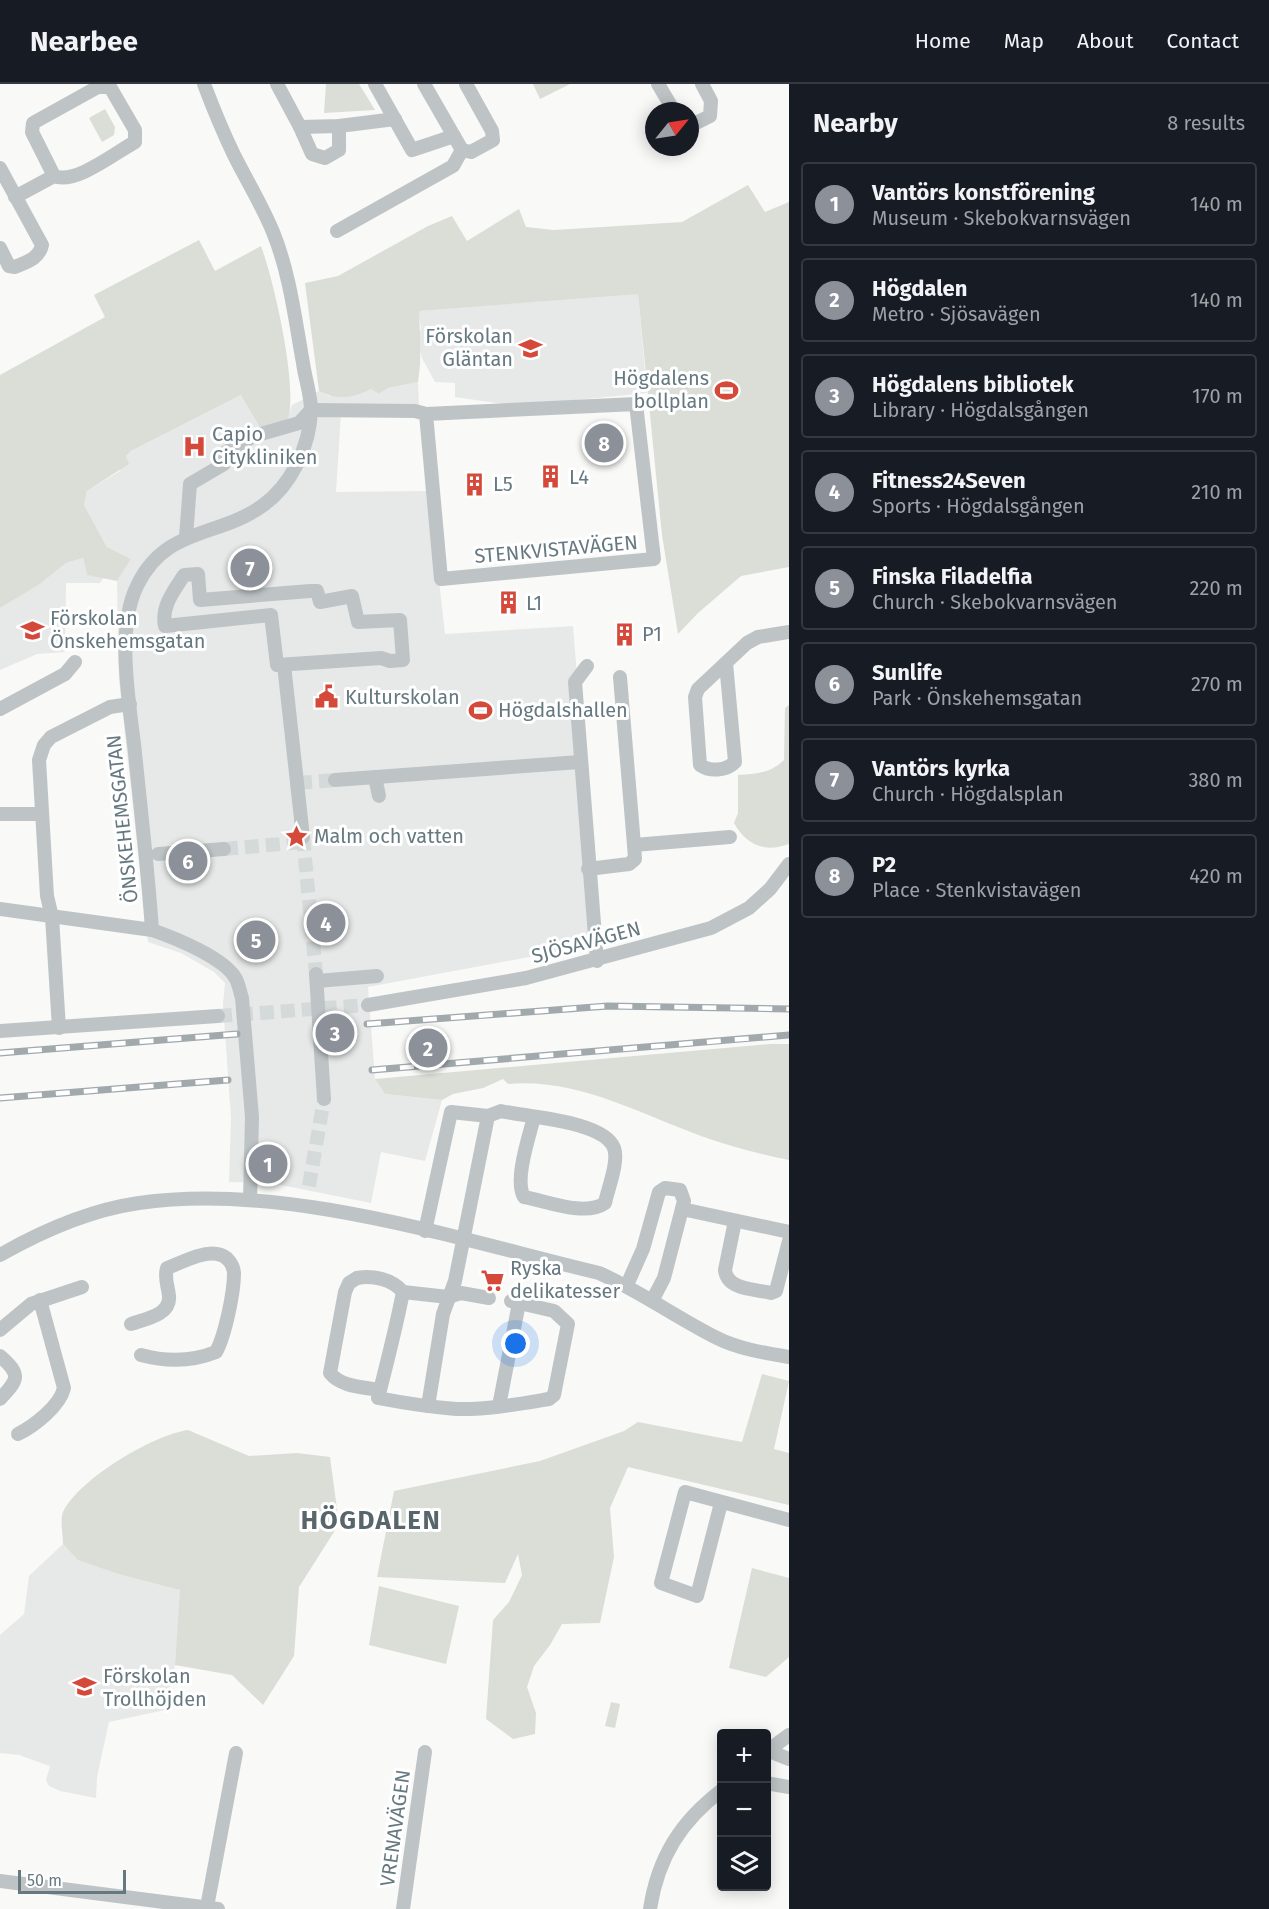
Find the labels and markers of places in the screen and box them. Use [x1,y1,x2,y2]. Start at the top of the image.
place label: Förskolan Gläntan [425,324,513,371]
school or university icon: Förskolan Gläntan [518,335,544,361]
place label: Högdalens bollplan [613,366,709,413]
sports icon: Högdalens bollplan [714,377,740,403]
pin: 8 [584,420,624,466]
place label: Capio Citykliniken [212,422,318,469]
hospital icon: Capio Citykliniken [181,433,207,459]
building icon: L4 [538,464,564,490]
place label: L4 [569,465,589,489]
building icon: L5 [462,471,488,497]
place label: L5 [493,472,513,496]
pin: 7 [230,546,270,590]
building icon: L1 [495,590,521,616]
place label: L1 [526,591,542,615]
place label: Förskolan Önskehemsgatan [50,606,206,653]
school or university icon: Förskolan Önskehemsgatan [19,617,45,643]
building icon: P1 [611,621,637,647]
place label: P1 [642,622,662,646]
public building icon: Kulturskolan [314,684,340,710]
place label: Kulturskolan [345,685,460,709]
sports icon: Högdalshallen [467,697,493,723]
place label: Högdalshallen [498,698,628,722]
place icon: Malm och vatten [283,823,309,849]
place label: Malm och vatten [314,824,464,848]
pin: 6 [168,838,207,884]
pin: 4 [306,900,346,946]
pin: 5 [236,918,276,962]
pin: 3 [316,1010,354,1056]
pin: 2 [408,1026,448,1070]
pin: 1 [248,1142,288,1186]
place label: Ryska delikatesser [510,1256,620,1303]
supermarket icon: Ryska delikatesser [479,1267,505,1293]
place label: Förskolan Trollhöjden [103,1664,207,1711]
school or university icon: Förskolan Trollhöjden [72,1674,98,1700]

